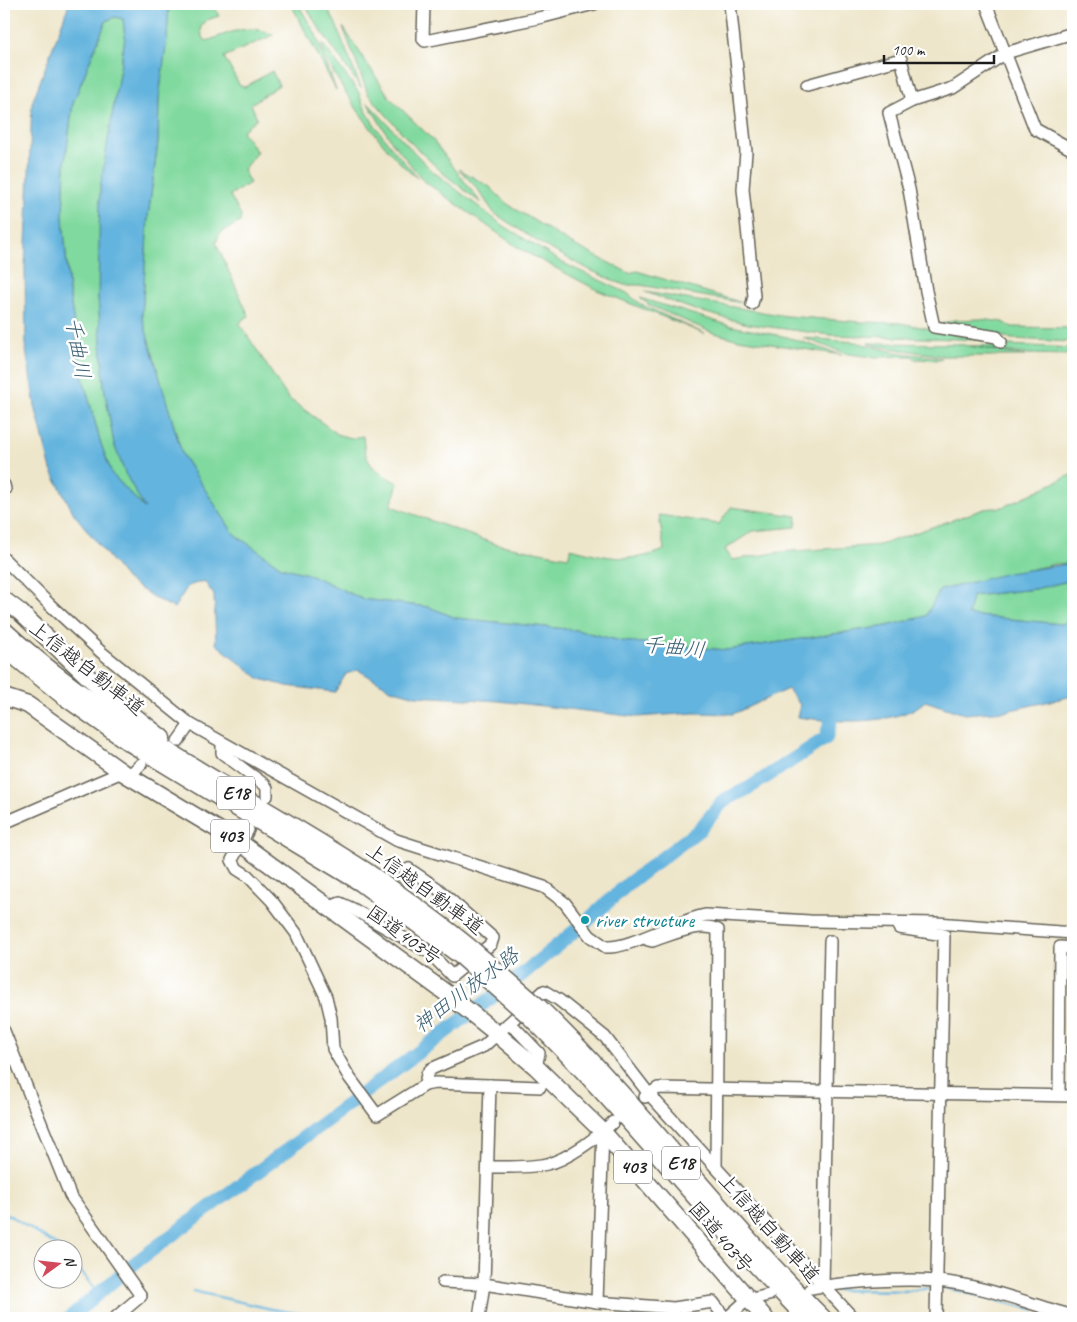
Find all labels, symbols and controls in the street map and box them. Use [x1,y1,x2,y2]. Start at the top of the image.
scale bar [884,32,994,64]
text: 100 m [892,41,926,60]
water label: 千曲川 [60,315,96,381]
street label: 上信越自動車道 [24,615,150,721]
water label: 千曲川 [641,631,707,663]
road number: E18 [217,776,255,810]
road number: 403 [211,819,249,852]
street label: 上信越自動車道 [361,838,489,940]
street label: 国道403号 [361,899,447,971]
place label: river structure [595,908,696,933]
marker: river structure [579,914,591,926]
water label: 神田川放水路 [408,941,525,1038]
road number: E18 [662,1146,700,1180]
road number: 403 [614,1150,652,1184]
street label: 上信越自動車道 [713,1168,825,1288]
street label: 国道403号 [683,1196,759,1278]
north arrow [32,1240,82,1290]
text: N [61,1254,80,1269]

